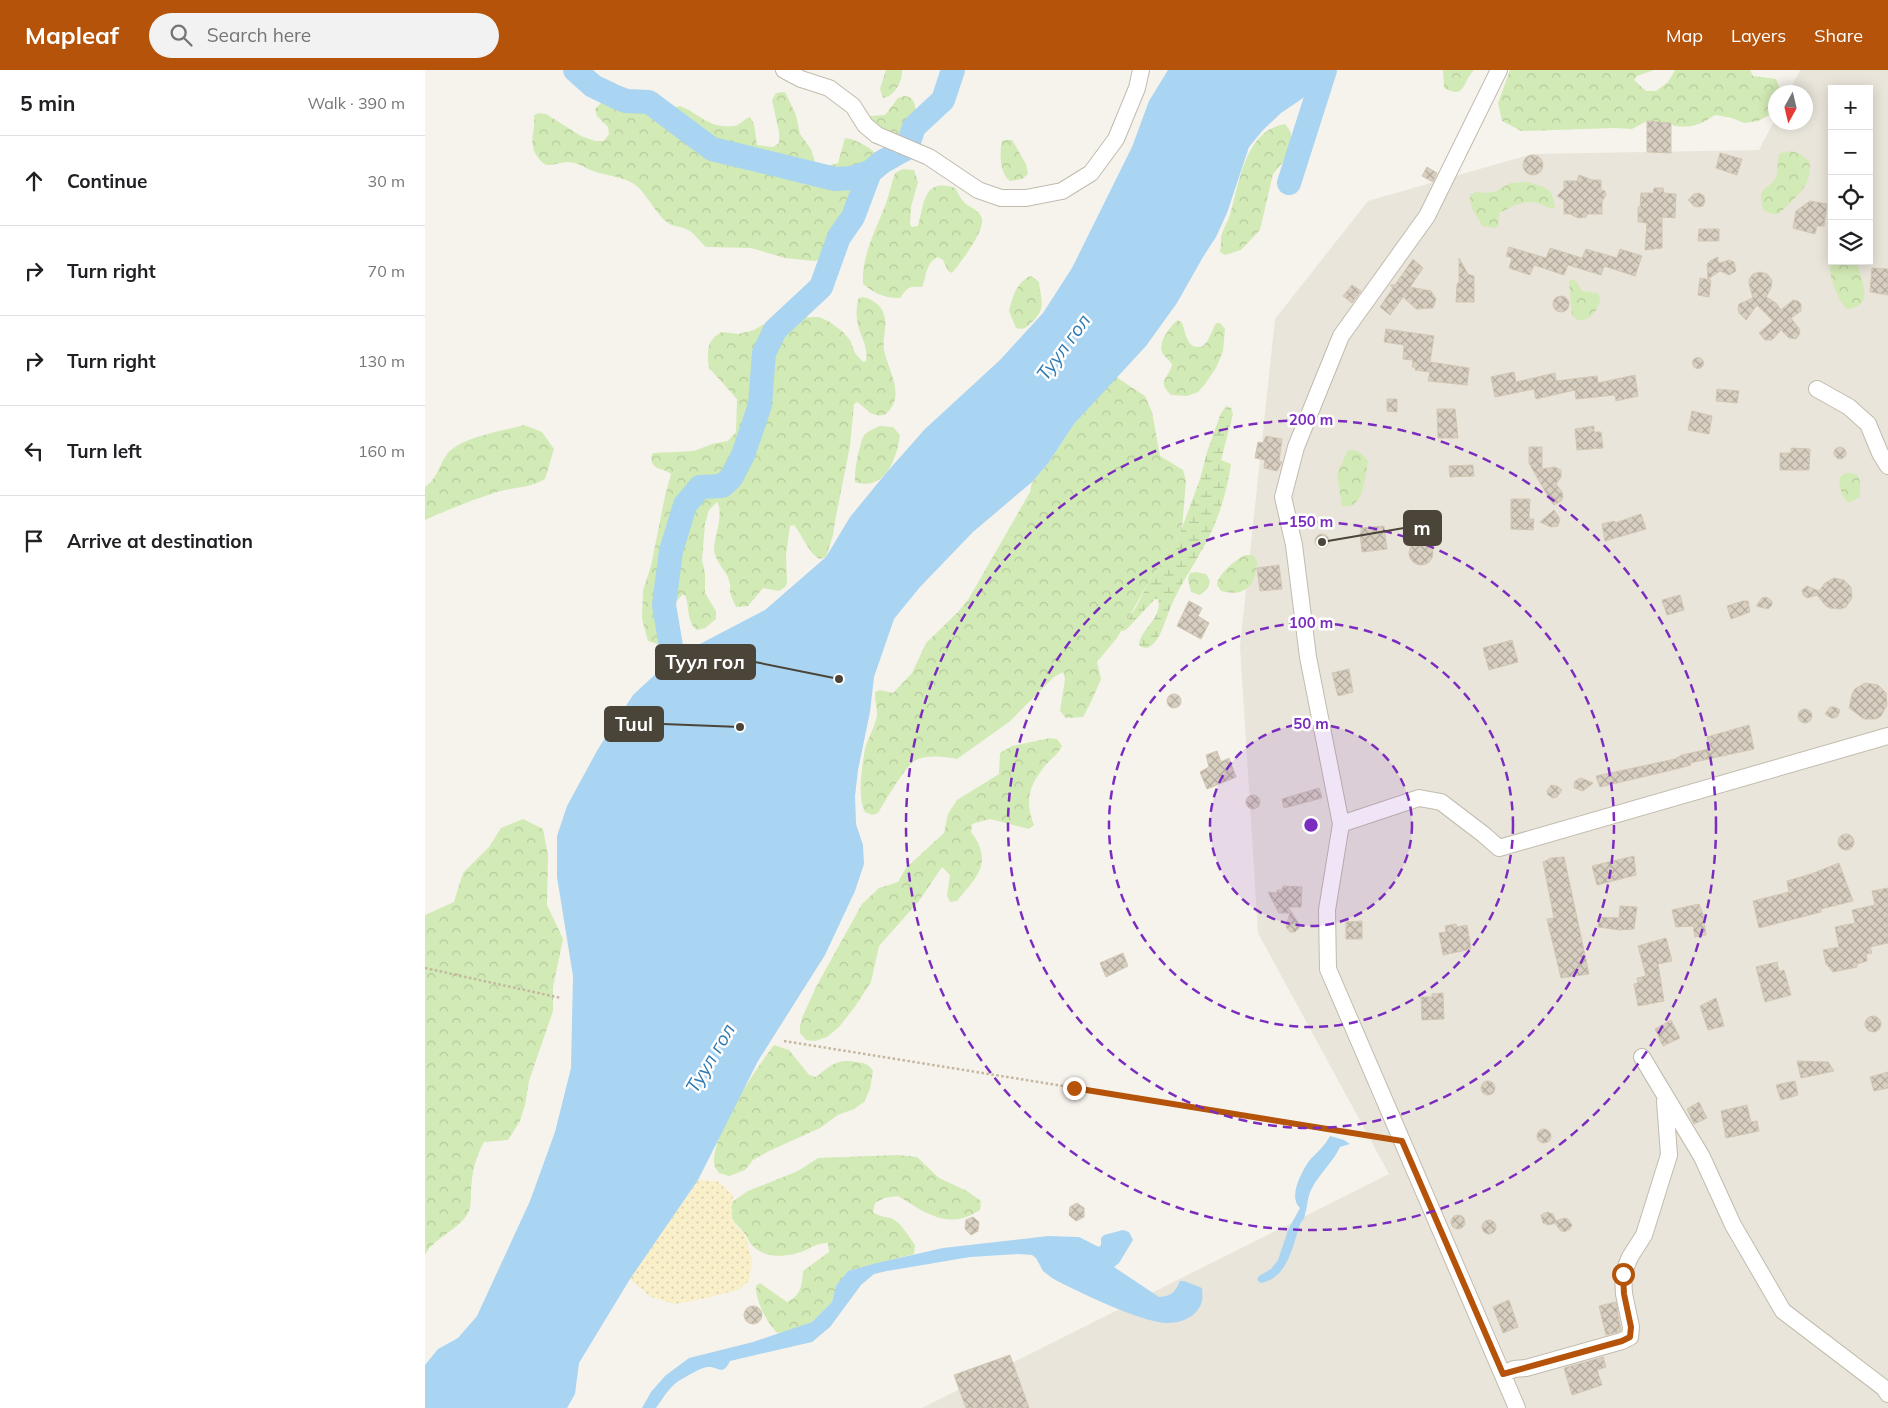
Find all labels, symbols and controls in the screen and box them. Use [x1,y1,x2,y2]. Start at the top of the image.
search box [149,13,499,58]
text: Mapleaf [25,20,119,50]
icon: search [167,21,195,49]
text: Search here [207,23,311,47]
text: Map [1666,24,1703,47]
text: Layers [1731,24,1786,47]
text: Share [1814,24,1863,47]
north arrow [1768,85,1813,130]
map controls [1828,85,1873,265]
button: + [1828,85,1873,130]
text: 5 min [20,90,75,116]
text: Walk · 390 m [307,93,405,113]
button: − [1828,130,1873,175]
icon: ahead [20,167,48,195]
text: Continue [67,169,147,193]
text: 30 m [368,171,405,191]
button: locate [1828,175,1873,220]
button: layers [1828,220,1873,265]
icon: right [20,257,48,285]
text: Turn right [67,259,156,283]
text: 70 m [368,261,405,281]
water label: Туул гол [1031,309,1095,385]
icon: right [20,347,48,375]
text: Turn right [67,349,156,373]
text: 130 m [358,351,405,371]
text: 200 m [1289,410,1333,429]
icon: left [20,437,48,465]
text: Turn left [67,439,142,463]
text: 160 m [358,441,405,461]
callout: m [1404,511,1441,545]
text: 150 m [1289,512,1333,531]
text: m [1413,516,1431,540]
icon: arrive [20,527,48,555]
text: Arrive at destination [67,529,253,553]
text: 100 m [1289,613,1333,632]
callout: Туул гол [656,645,755,679]
text: Туул гол [665,650,745,674]
callout: Tuul [605,707,663,741]
text: Tuul [615,712,653,736]
text: 50 m [1293,714,1329,733]
centre of rings [1302,816,1320,834]
water label: Туул гол [680,1019,740,1097]
route end [1063,1077,1086,1100]
route start [1612,1263,1635,1286]

